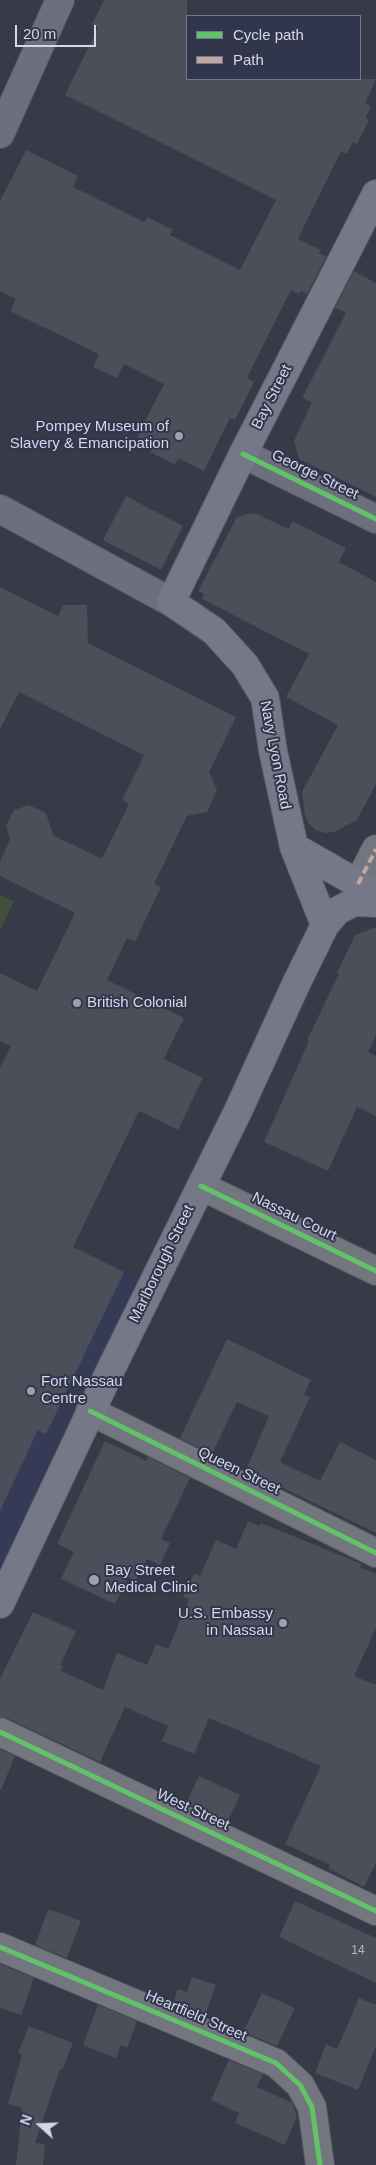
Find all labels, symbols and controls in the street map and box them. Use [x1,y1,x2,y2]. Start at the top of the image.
scale bar [18,15,99,47]
legend [186,15,361,80]
text: 20 m [23,25,56,42]
text: Cycle path [233,26,304,43]
text: Path [233,51,264,68]
street label: Bay Street [248,362,296,432]
place label: Pompey Museum of Slavery & Emancipation [10,418,169,453]
marker: Pompey Museum of Slavery & Emancipation [173,430,185,442]
street label: George Street [269,446,361,504]
street label: Navy Lyon Road [256,699,294,811]
place label: British Colonial [87,994,187,1012]
marker: British Colonial [71,997,83,1009]
street label: Nassau Court [249,1189,339,1245]
street label: Marlborough Street [126,1202,198,1326]
place label: Fort Nassau Centre [41,1373,123,1408]
marker: Fort Nassau Centre [25,1385,37,1397]
street label: Queen Street [195,1443,283,1499]
place label: Bay Street Medical Clinic [105,1562,198,1597]
marker: Bay Street Medical Clinic [87,1573,101,1587]
place label: U.S. Embassy in Nassau [178,1605,273,1640]
marker: U.S. Embassy in Nassau [277,1617,289,1629]
street label: West Street [154,1785,232,1835]
house number: 14 [351,1944,365,1958]
street label: Heartfield Street [143,1987,249,2045]
north arrow [15,2100,65,2150]
text: N [17,2112,35,2127]

